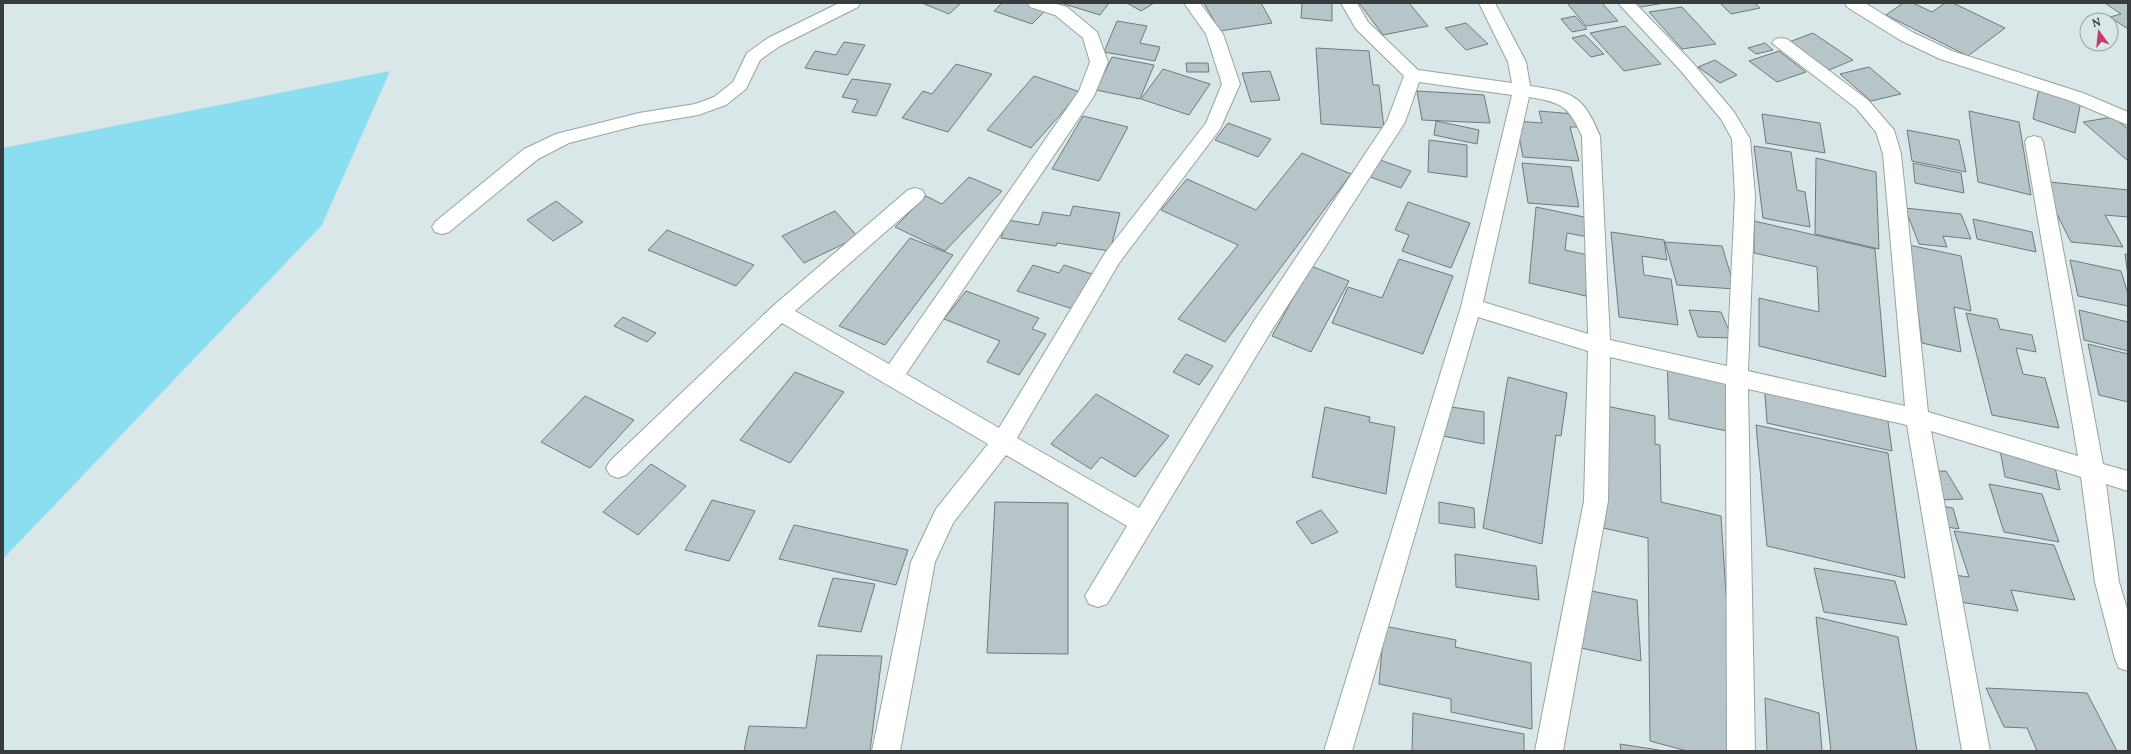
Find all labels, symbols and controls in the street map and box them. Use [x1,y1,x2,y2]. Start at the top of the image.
north arrow [2079,12,2119,52]
text: N [2090,14,2103,30]

